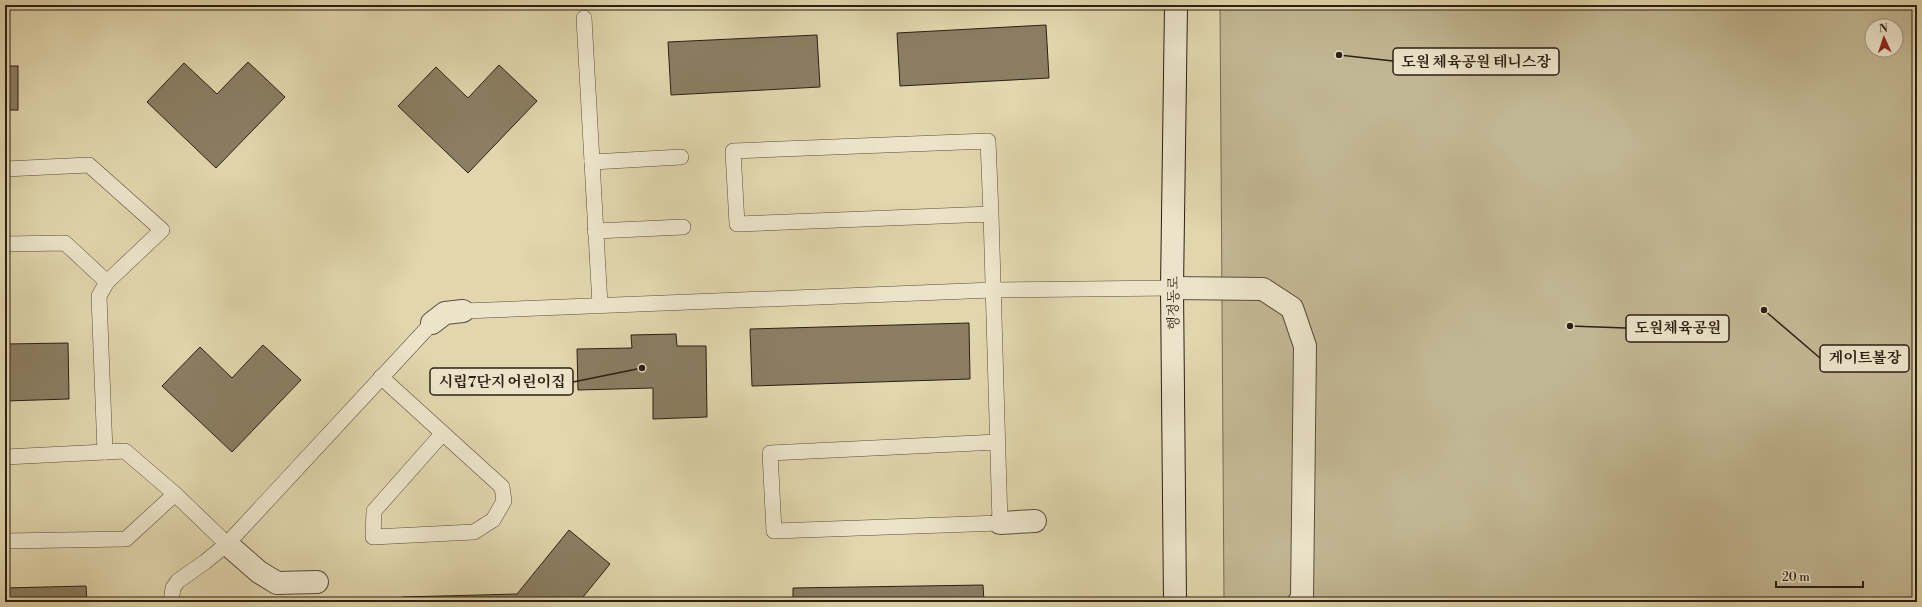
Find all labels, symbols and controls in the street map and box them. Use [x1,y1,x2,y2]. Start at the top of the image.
north arrow [1864,18,1904,58]
text: N [1879,22,1889,36]
callout: 도원 체육공원 테니스장 [1393,48,1559,75]
text: 도원 체육공원 테니스장 [1401,53,1551,72]
street label: 행정동로 [1165,275,1183,330]
callout: 도원체육공원 [1626,315,1729,342]
text: 도원체육공원 [1635,319,1721,338]
callout: 게이트볼장 [1820,345,1909,372]
text: 게이트볼장 [1829,349,1902,368]
callout: 시립7단지 어린이집 [430,368,573,395]
text: 시립7단지 어린이집 [438,373,566,392]
scale bar [1776,563,1863,589]
text: 20 m [1782,570,1810,585]

